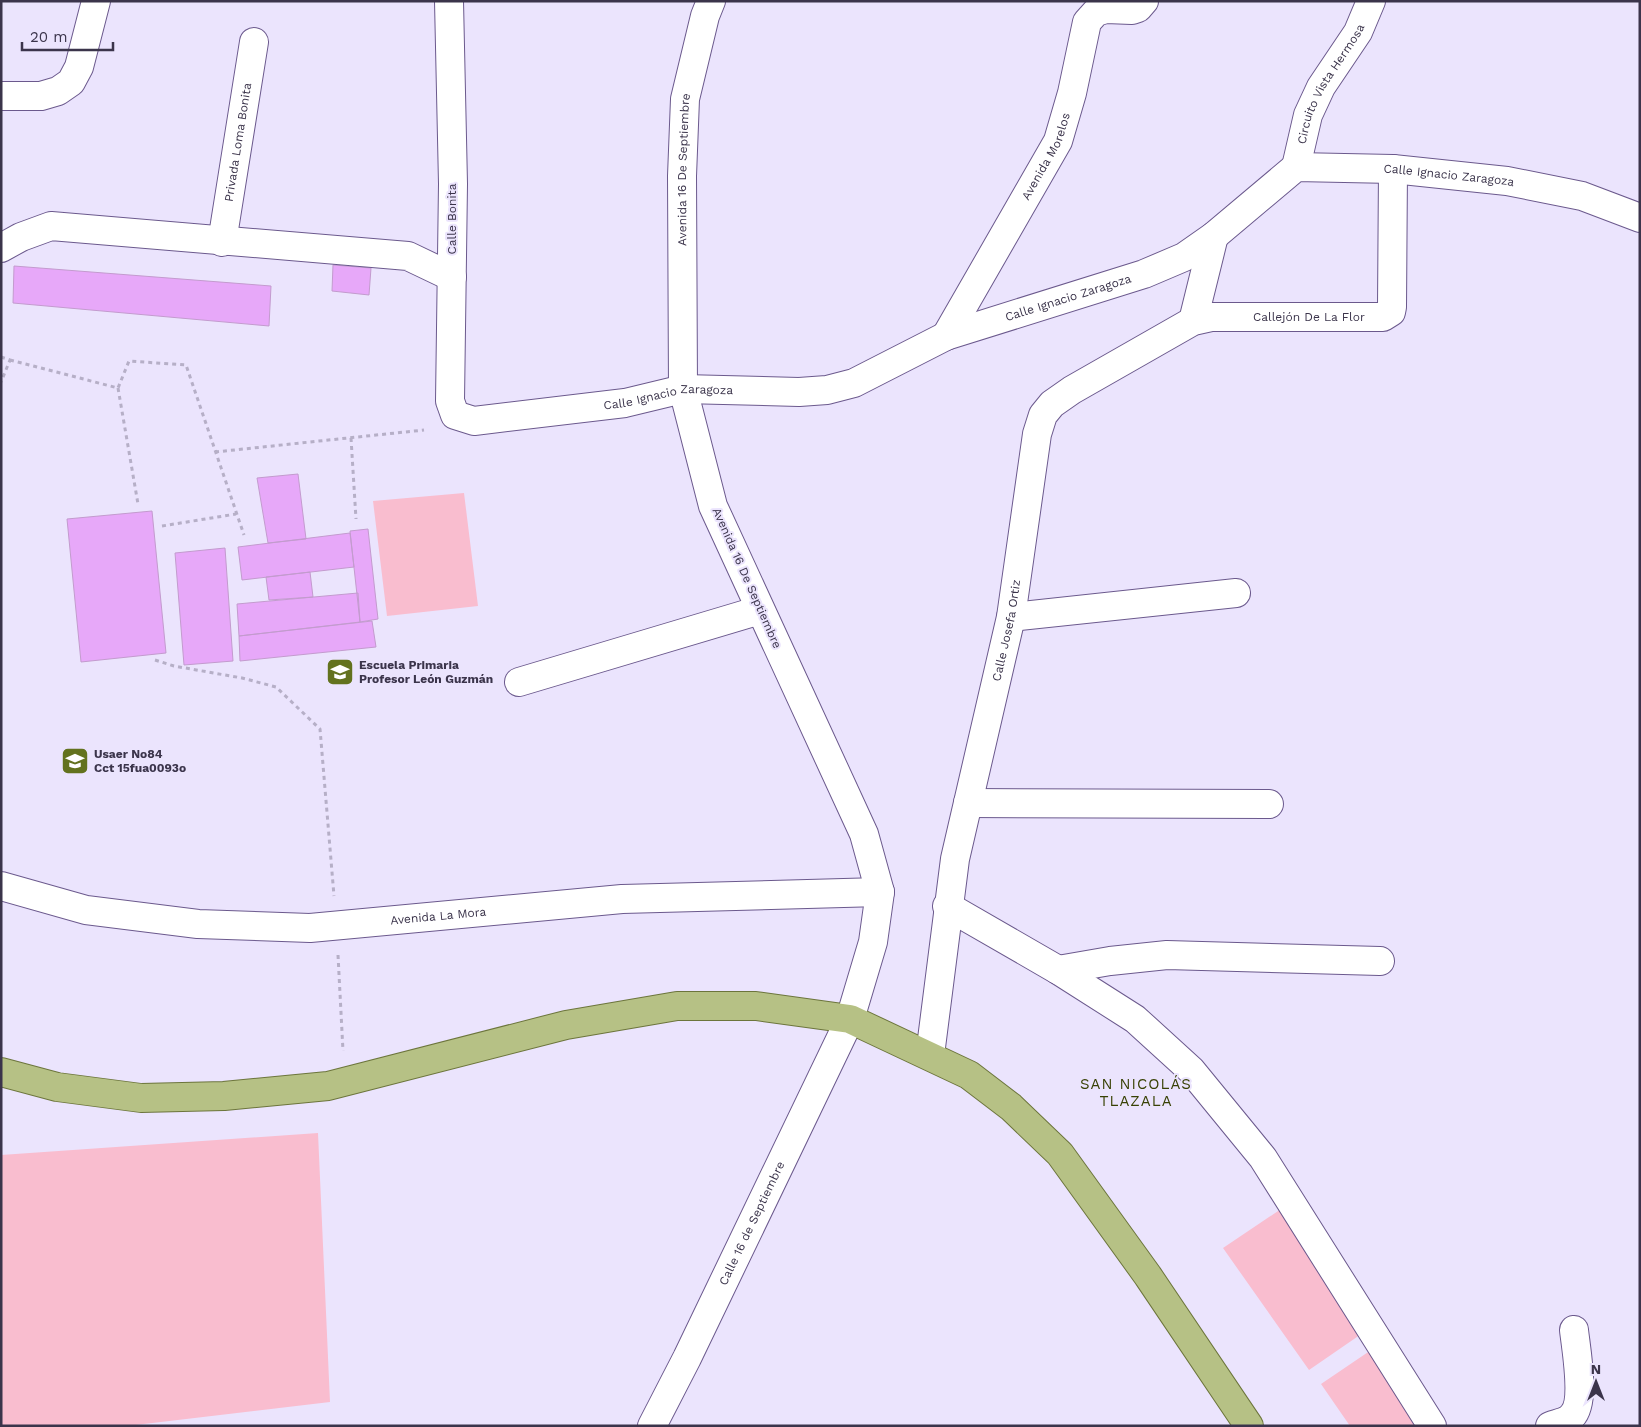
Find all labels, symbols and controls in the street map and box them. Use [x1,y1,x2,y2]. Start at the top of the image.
scale bar [22,20,114,52]
street label: Circuito Vista Hermosa [1294,22,1368,146]
text: 20 m [30,28,68,46]
street label: Privada Loma Bonita [222,82,254,203]
street label: Avenida 16 De Septiembre [675,92,693,246]
street label: Avenida Morelos [1019,111,1073,202]
street label: Calle Ignacio Zaragoza [1384,162,1516,189]
street label: Calle Bonita [445,183,459,254]
street label: Calle Ignacio Zaragoza [1003,271,1133,324]
street label: Callejón De La Flor [1253,310,1365,324]
street label: Calle Ignacio Zaragoza [603,382,733,413]
street label: Avenida 16 De Septiembre [710,505,784,651]
street label: Calle Josefa Ortiz [989,579,1023,683]
school or university icon: Escuela Primaria Profesor León Guzmán [325,657,355,687]
place label: Escuela Primaria Profesor León Guzmán [359,658,493,686]
school or university icon: Usaer No84 Cct 15fua0093o [60,746,90,776]
place label: Usaer No84 Cct 15fua0093o [94,747,186,775]
street label: Avenida La Mora [390,905,487,928]
district label: SAN NICOLÁS TLAZALA [1080,1075,1192,1110]
street label: Calle 16 de Septiembre [716,1159,788,1287]
north arrow [1571,1357,1621,1407]
text: N [1591,1361,1601,1377]

